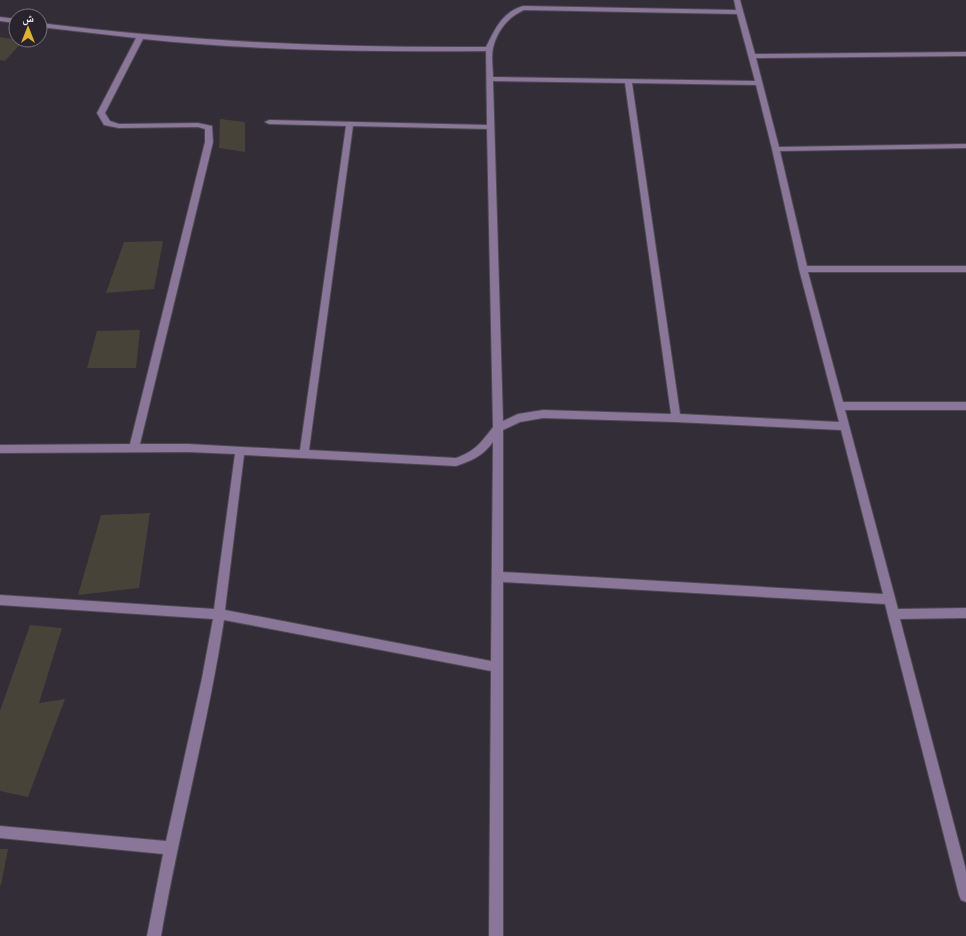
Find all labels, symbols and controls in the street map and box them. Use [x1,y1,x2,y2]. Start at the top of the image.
north arrow [8,8,48,48]
text: ش [22,12,34,26]

